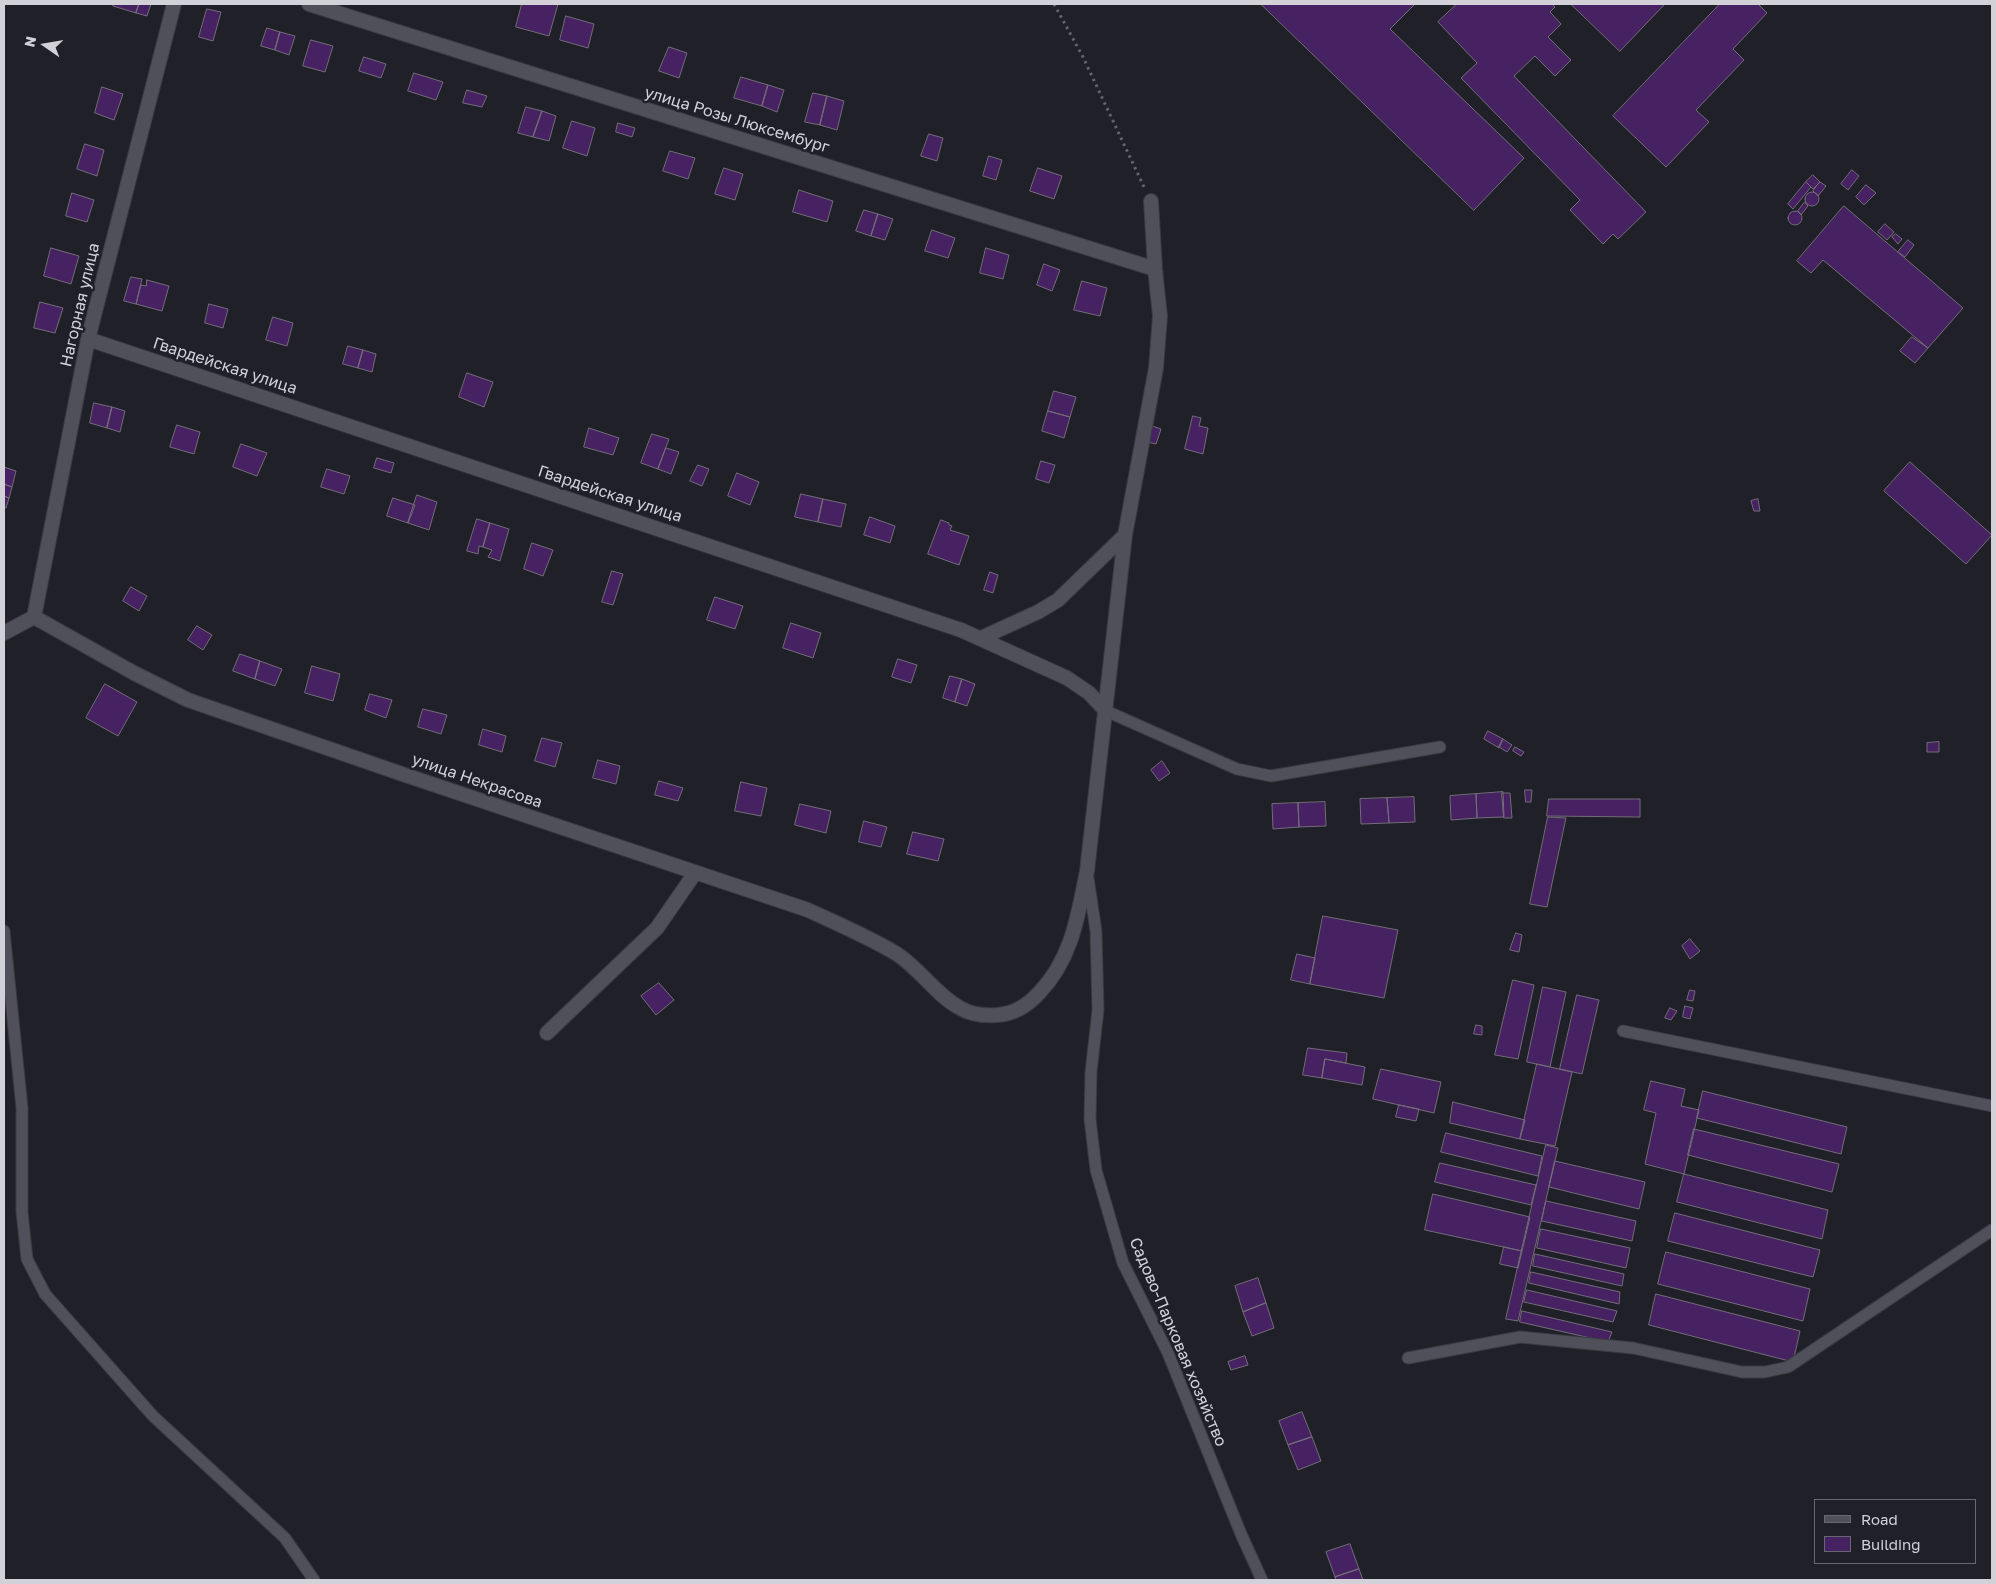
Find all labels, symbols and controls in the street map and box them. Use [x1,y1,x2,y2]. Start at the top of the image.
north arrow [20,20,70,70]
text: N [20,34,39,49]
street label: улица Розы Люксембург [642,83,832,157]
street label: Нагорная улица [56,241,104,369]
street label: Гвардейская улица [150,334,300,398]
street label: Гвардейская улица [535,462,685,526]
street label: улица Некрасова [409,750,545,812]
street label: Садово-Парковая хозяйство [1125,1235,1231,1449]
legend [1814,1499,1976,1564]
text: Road [1861,1510,1898,1528]
text: Building [1861,1535,1921,1553]

